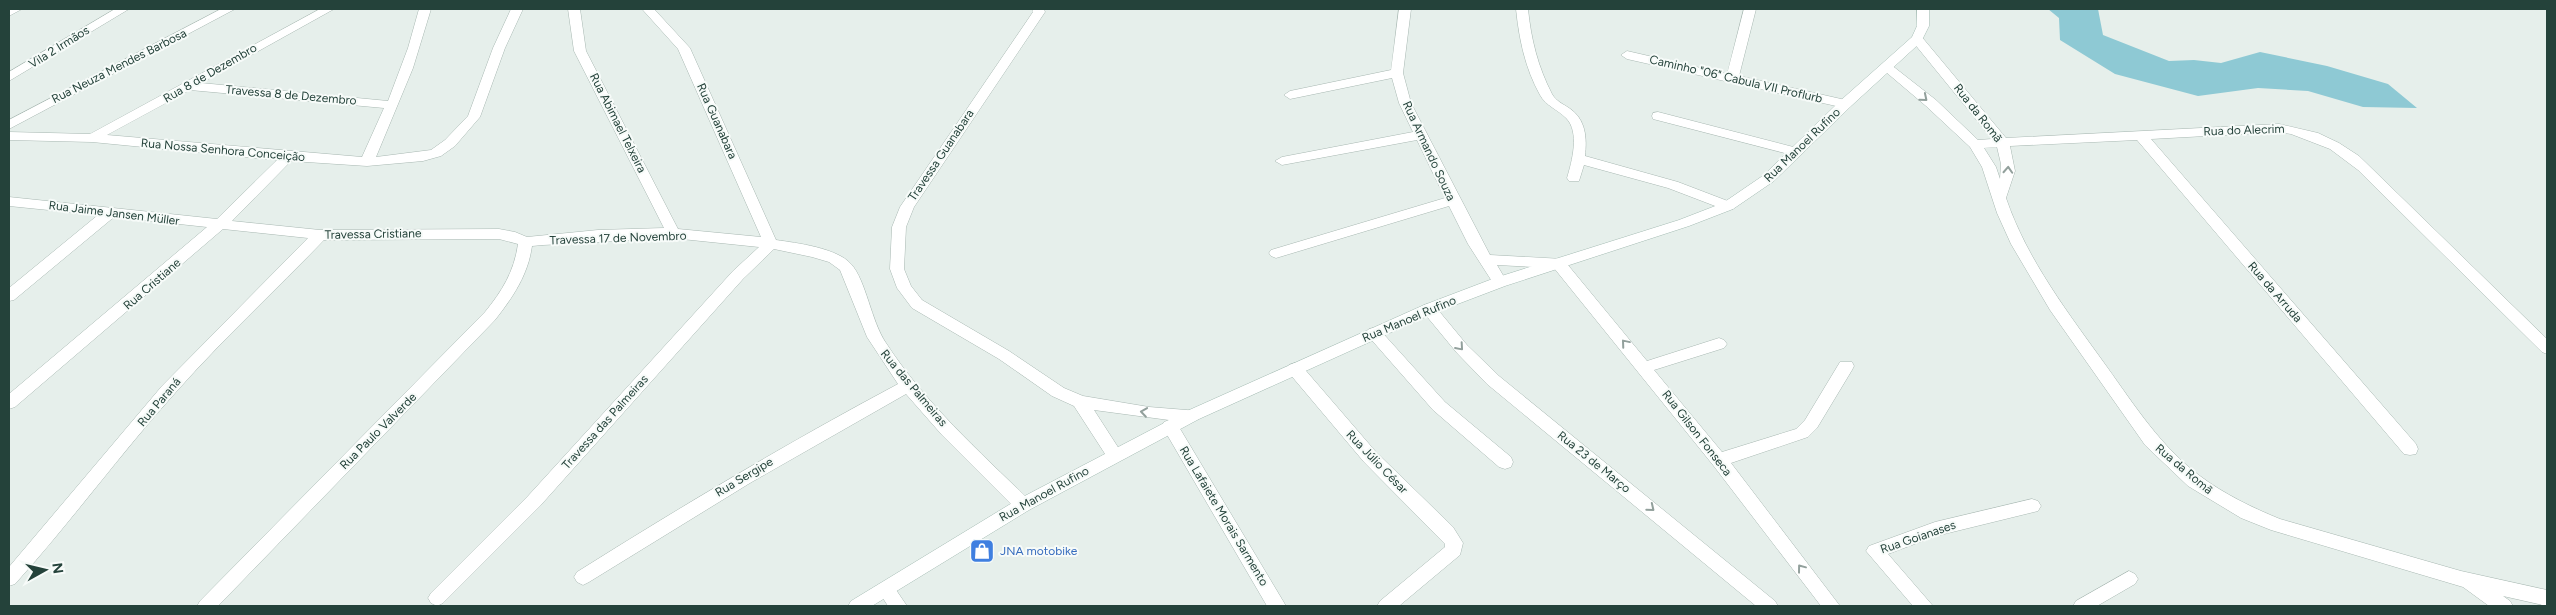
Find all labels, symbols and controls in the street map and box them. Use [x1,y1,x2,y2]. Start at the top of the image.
street label: Vila 2 Irmãos [26,23,92,71]
street label: Rua Neuza Mendes Barbosa [49,26,189,106]
street label: Rua 8 de Dezembro [161,40,259,105]
street label: Caminho "06" Cabula VII Proflurb [1648,52,1824,106]
street label: Rua Abimael Telxeira [587,71,649,175]
street label: Rua Guanabara [694,81,740,161]
street label: Rua da Romã [1951,81,2005,145]
street label: Travessa 8 de Dezembro [225,82,357,108]
one-way arrow [1918,92,1927,100]
street label: Rua Armando Souza [1400,99,1458,203]
street label: Rua Manoel Rufino [1761,105,1843,185]
street label: Travessa Guanabara [905,107,977,203]
street label: Rua do Alecrim [2203,122,2285,138]
street label: Rua Nossa Senhora Conceição [140,136,306,164]
one-way arrow [2003,166,2014,174]
street label: Rua Jaime Jansen Müller [48,198,180,228]
street label: Travessa Cristiane [324,226,422,242]
street label: Travessa 17 de Novembro [549,229,687,247]
street label: Rua Cristiane [121,255,184,313]
street label: Rua da Arruda [2245,259,2305,325]
street label: Rua Manoel Rufino [1360,293,1458,345]
one-way arrow [1622,340,1631,349]
one-way arrow [1454,341,1463,350]
street label: Rua das Palmeiras [878,347,950,430]
street label: Travessa das Palmeiras [559,372,651,472]
street label: Rua Paraná [135,375,183,429]
street label: Rua Gilson Fonseca [1659,387,1735,479]
street label: Rua Paulo Valverde [337,390,419,472]
one-way arrow [1140,407,1148,418]
street label: Rua Júlio César [1343,427,1411,497]
street label: Rua 23 de Março [1555,428,1633,496]
street label: Rua da Romã [2153,441,2215,497]
street label: Rua Lafaiete Morais Sarmento [1177,444,1271,588]
street label: Rua Sergipe [713,454,776,500]
street label: Rua Manoel Rufino [997,464,1091,524]
one-way arrow [1645,502,1654,510]
street label: Rua Goianases [1878,517,1958,556]
shop icon: JNA motobike [969,538,995,564]
place label: JNA motobike [1000,544,1078,558]
north arrow [20,545,70,595]
text: N [48,562,67,575]
one-way arrow [1799,565,1807,574]

